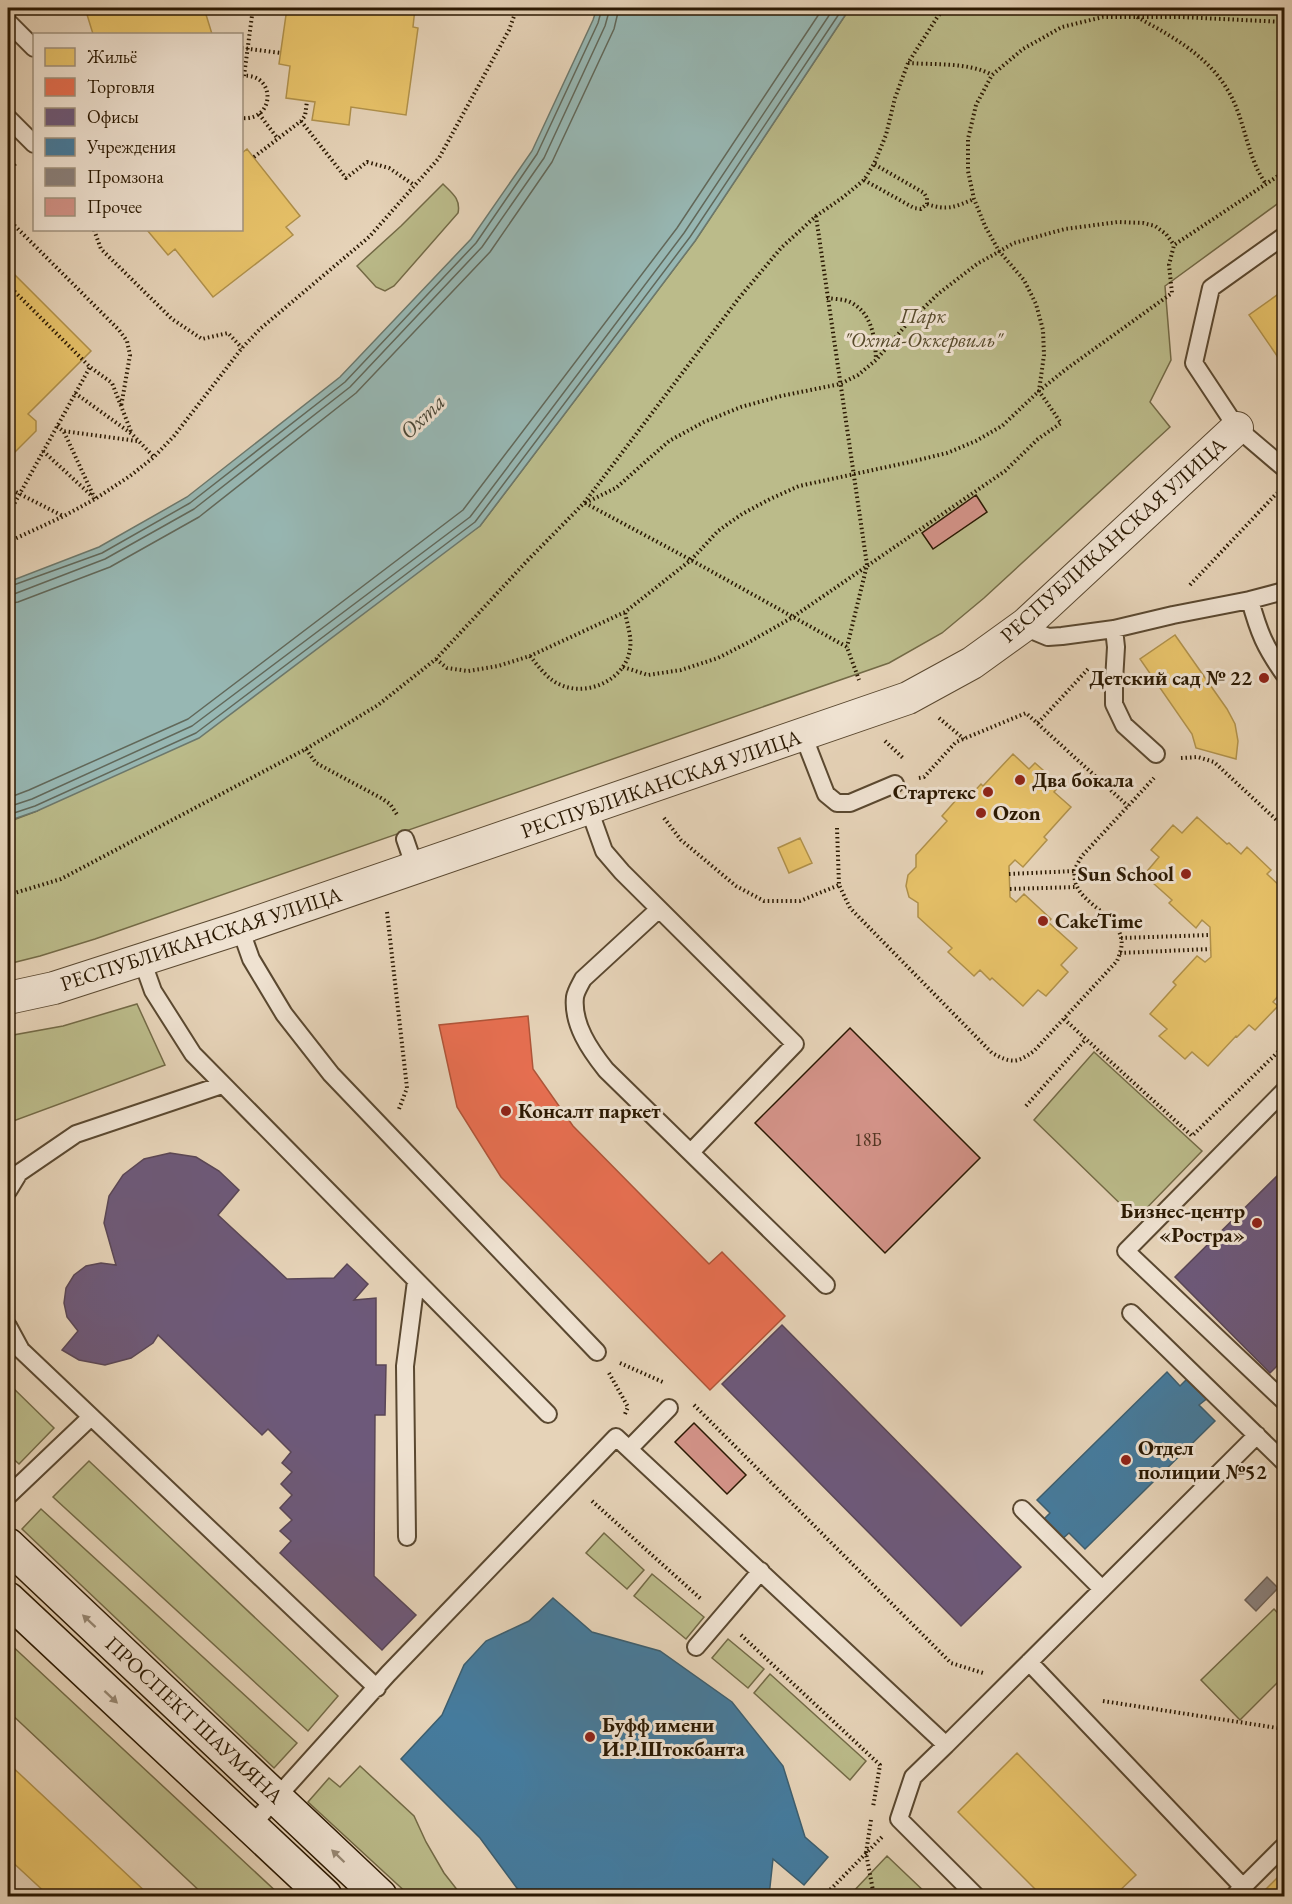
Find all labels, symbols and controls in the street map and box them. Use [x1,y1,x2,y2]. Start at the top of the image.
legend [33,33,243,231]
text: Жильё [86,45,137,68]
text: Торговля [87,75,155,98]
text: Офисы [87,105,139,128]
text: Учреждения [86,135,176,158]
text: Промзона [87,165,164,188]
text: Прочее [87,195,142,218]
park label: Парк "Охта-Оккервиль" [844,302,1004,353]
water label: Охта [393,387,452,445]
street label: РЕСПУБЛИКАНСКАЯ УЛИЦА [994,431,1231,648]
place label: Детский сад № 22 [1089,664,1252,691]
marker: Детский сад № 22 [1257,671,1271,685]
street label: РЕСПУБЛИКАНСКАЯ УЛИЦА [517,723,805,844]
place label: Два бокала [1032,766,1135,793]
marker: Два бокала [1013,773,1027,787]
place label: Стартекс [893,778,976,805]
marker: Стартекс [981,785,995,799]
place label: Ozon [993,799,1041,826]
marker: Ozon [974,806,988,820]
place label: Sun School [1078,860,1174,887]
marker: Sun School [1179,867,1193,881]
street label: РЕСПУБЛИКАНСКАЯ УЛИЦА [57,880,345,997]
place label: CakeTime [1055,907,1143,934]
marker: CakeTime [1036,914,1050,928]
place label: Консалт паркет [518,1097,661,1124]
marker: Консалт паркет [499,1104,513,1118]
house number: 18Б [854,1128,882,1151]
place label: Бизнес-центр «Ростра» [1120,1197,1245,1248]
marker: Бизнес-центр «Ростра» [1250,1216,1264,1230]
place label: Отдел полиции №52 [1138,1434,1267,1485]
marker: Отдел полиции №52 [1119,1453,1133,1467]
one-way arrow [82,1615,96,1629]
street label: ПРОСПЕКТ ШАУМЯНА [100,1630,289,1810]
one-way arrow [104,1689,118,1703]
place label: Буфф имени И.Р.Штокбанта [602,1711,745,1762]
marker: Буфф имени И.Р.Штокбанта [583,1730,597,1744]
one-way arrow [330,1849,345,1863]

